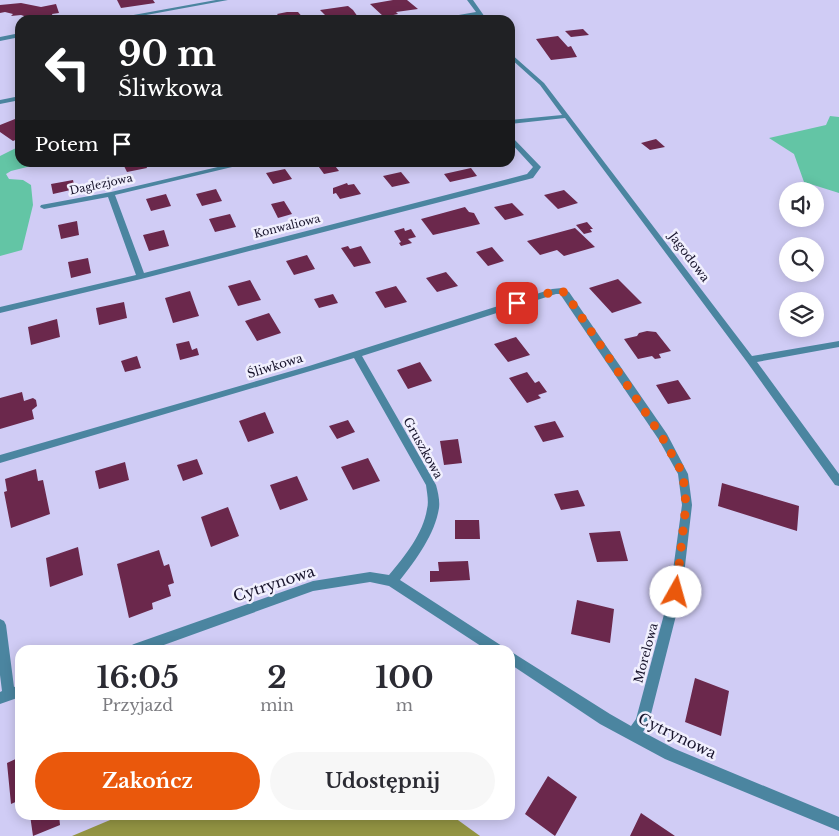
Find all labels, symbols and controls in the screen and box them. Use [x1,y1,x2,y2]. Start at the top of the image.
text: 90 m [118,32,216,75]
icon: left [35,35,100,100]
text: Śliwkowa [118,75,223,102]
icon: arrive [108,130,136,158]
text: Potem [35,133,98,156]
street label: Daglezjowa [68,170,135,198]
map controls [779,182,824,337]
button: sound [779,182,824,227]
street label: Konwaliowa [252,211,322,241]
street label: Jagodowa [665,227,713,285]
button: search [779,237,824,282]
pin [496,282,538,324]
icon: arrive [503,289,531,317]
button: layers [779,292,824,337]
street label: Śliwkowa [245,349,305,381]
street label: Gruszkowa [400,415,447,481]
street label: Cytrynowa [231,561,318,606]
position arrow [649,565,701,617]
street label: Morelowa [630,621,661,684]
text: 16:05 [96,659,179,696]
text: 2 [267,659,287,696]
text: 100 [375,659,434,696]
text: Przyjazd [102,695,173,715]
text: min [260,695,294,715]
text: m [396,695,413,715]
street label: Cytrynowa [635,708,720,763]
button: Zakończ [35,752,260,810]
button: Udostępnij [270,752,495,810]

